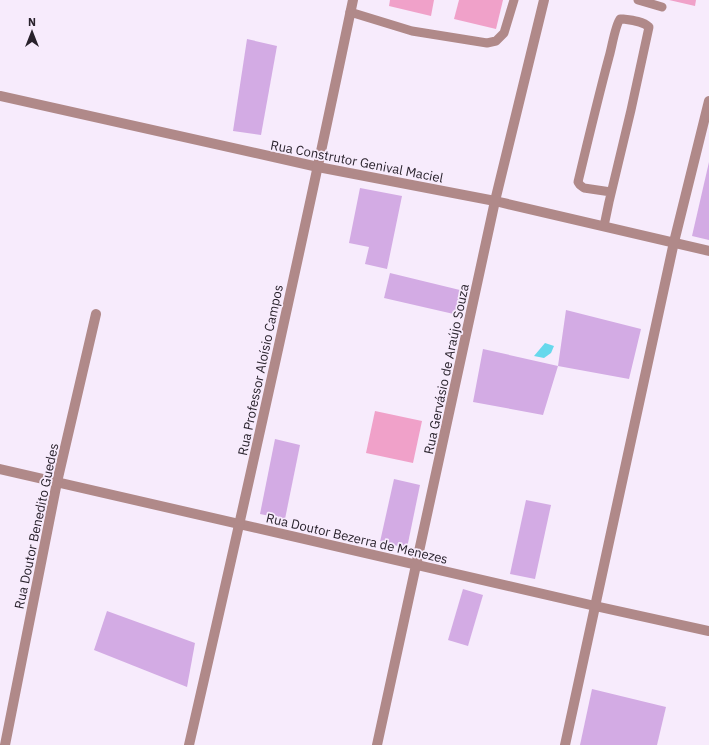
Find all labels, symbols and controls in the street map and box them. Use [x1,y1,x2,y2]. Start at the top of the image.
north arrow [12,12,52,52]
text: N [28,15,36,29]
street label: Rua Construtor Genival Maciel [269,136,445,187]
street label: Rua Gervásio de Araújo Souza [420,282,473,456]
street label: Rua Professor Aloísio Campos [234,283,287,457]
street label: Rua Doutor Benedito Guedes [11,442,62,611]
street label: Rua Doutor Bezerra de Menezes [264,509,449,568]

